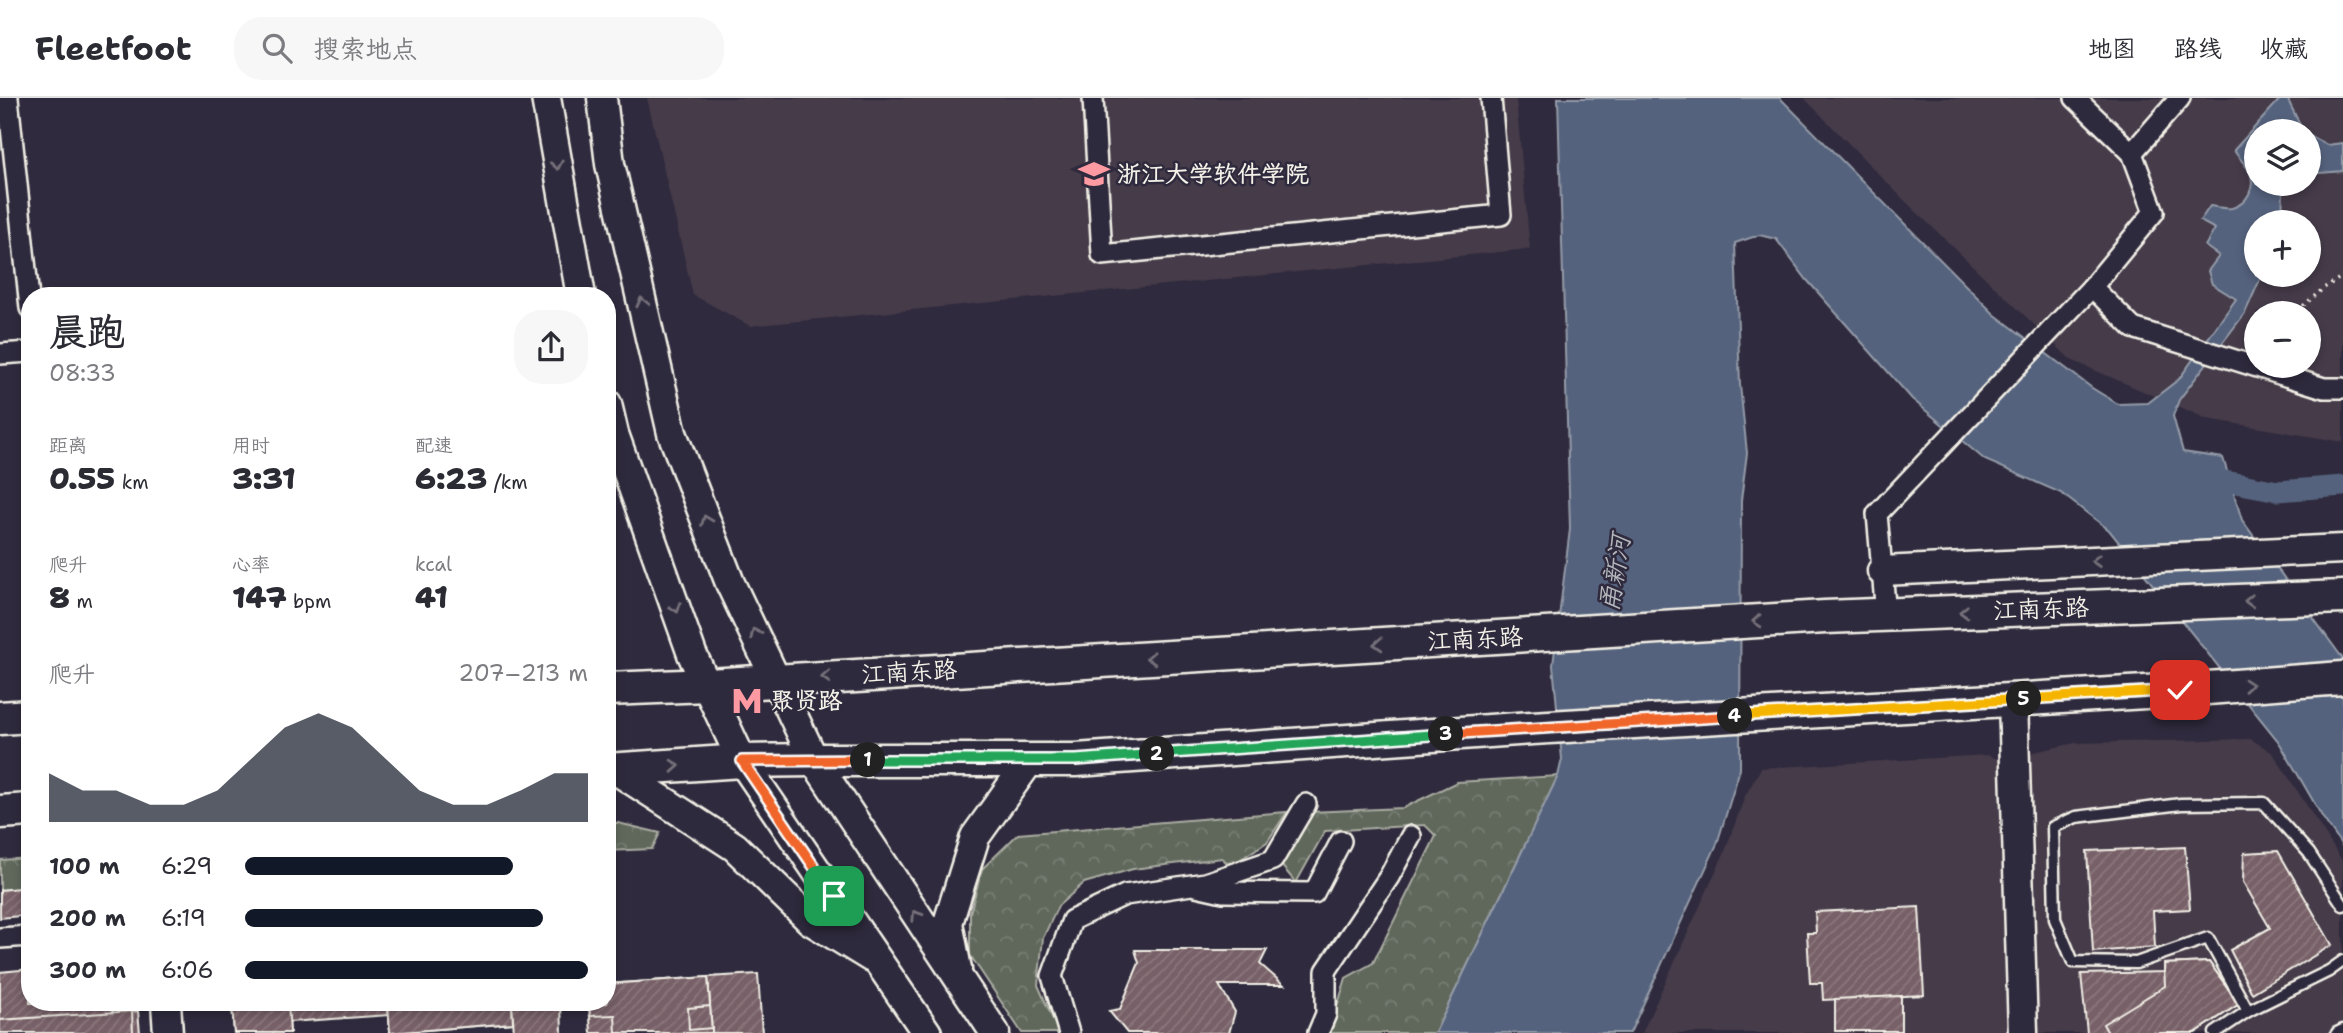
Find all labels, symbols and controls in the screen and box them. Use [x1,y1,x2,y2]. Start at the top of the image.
search box [234,17,724,80]
text: Fleetfoot [35,26,192,71]
icon: search [258,29,296,67]
text: 搜索地点 [314,31,418,66]
text: 地图 [2088,33,2136,65]
text: 路线 [2174,33,2222,65]
text: 收藏 [2260,33,2308,65]
map controls [2244,119,2321,378]
button: layers [2244,119,2321,196]
school or university icon: 浙江大学软件学院 [1077,157,1111,191]
place label: 浙江大学软件学院 [1117,158,1309,190]
one-way arrow [549,159,564,171]
button: + [2244,210,2321,287]
one-way arrow [636,296,650,308]
button: − [2244,301,2321,378]
text: 晨跑 [49,306,125,357]
button: share [514,310,588,384]
text: 08:33 [49,358,116,388]
text: 距离 [49,433,87,458]
text: 用时 [232,433,270,458]
text: 配速 [415,433,453,458]
text: 0.55 [49,458,115,499]
text: 3:31 [232,458,296,499]
text: 6:23 [415,458,487,499]
text: km [115,470,149,495]
text: /km [487,470,528,495]
one-way arrow [700,514,714,526]
water label: 甬新河 [1591,528,1638,614]
text: 爬升 [49,552,87,577]
text: 心率 [232,552,270,577]
text: kcal [415,552,452,577]
one-way arrow [2090,553,2101,568]
text: 8 [49,577,70,618]
text: 147 [232,577,287,618]
text: 41 [415,577,448,618]
text: m [70,589,93,614]
text: bpm [287,589,331,614]
street label: 江南东路 [1992,591,2090,627]
one-way arrow [2243,594,2254,609]
one-way arrow [668,602,682,614]
one-way arrow [1958,604,1969,619]
one-way arrow [1751,613,1762,628]
street label: 江南东路 [1426,621,1524,657]
one-way arrow [749,628,763,640]
one-way arrow [1373,636,1384,651]
one-way arrow [1146,650,1157,665]
street label: 江南东路 [860,654,958,690]
text: 207–213 m [458,658,588,688]
text: 爬升 [49,659,95,689]
pin [2150,660,2210,720]
one-way arrow [821,669,832,684]
icon: check [2161,671,2199,709]
one-way arrow [2243,678,2254,693]
pin: 5 [2007,682,2042,716]
metro station icon: 聚贤路 [730,684,764,718]
place label: 聚贤路 [770,685,843,717]
text: 5 [2018,686,2029,711]
pin: 4 [1718,698,1752,734]
text: 4 [1728,703,1741,728]
pin: 3 [1428,716,1464,752]
text: 3 [1439,721,1452,746]
pin: 2 [1140,736,1174,772]
text: 2 [1150,741,1163,766]
pin: 1 [850,742,886,778]
text: 1 [863,747,872,772]
one-way arrow [670,758,681,773]
text: 100 m [49,851,120,881]
text: 6:29 [161,851,212,881]
pin [804,866,864,926]
icon: arrive [815,877,853,915]
text: 200 m [49,903,126,933]
text: 6:19 [161,903,206,933]
one-way arrow [911,910,924,923]
text: 300 m [49,955,126,985]
text: 6:06 [161,955,214,985]

